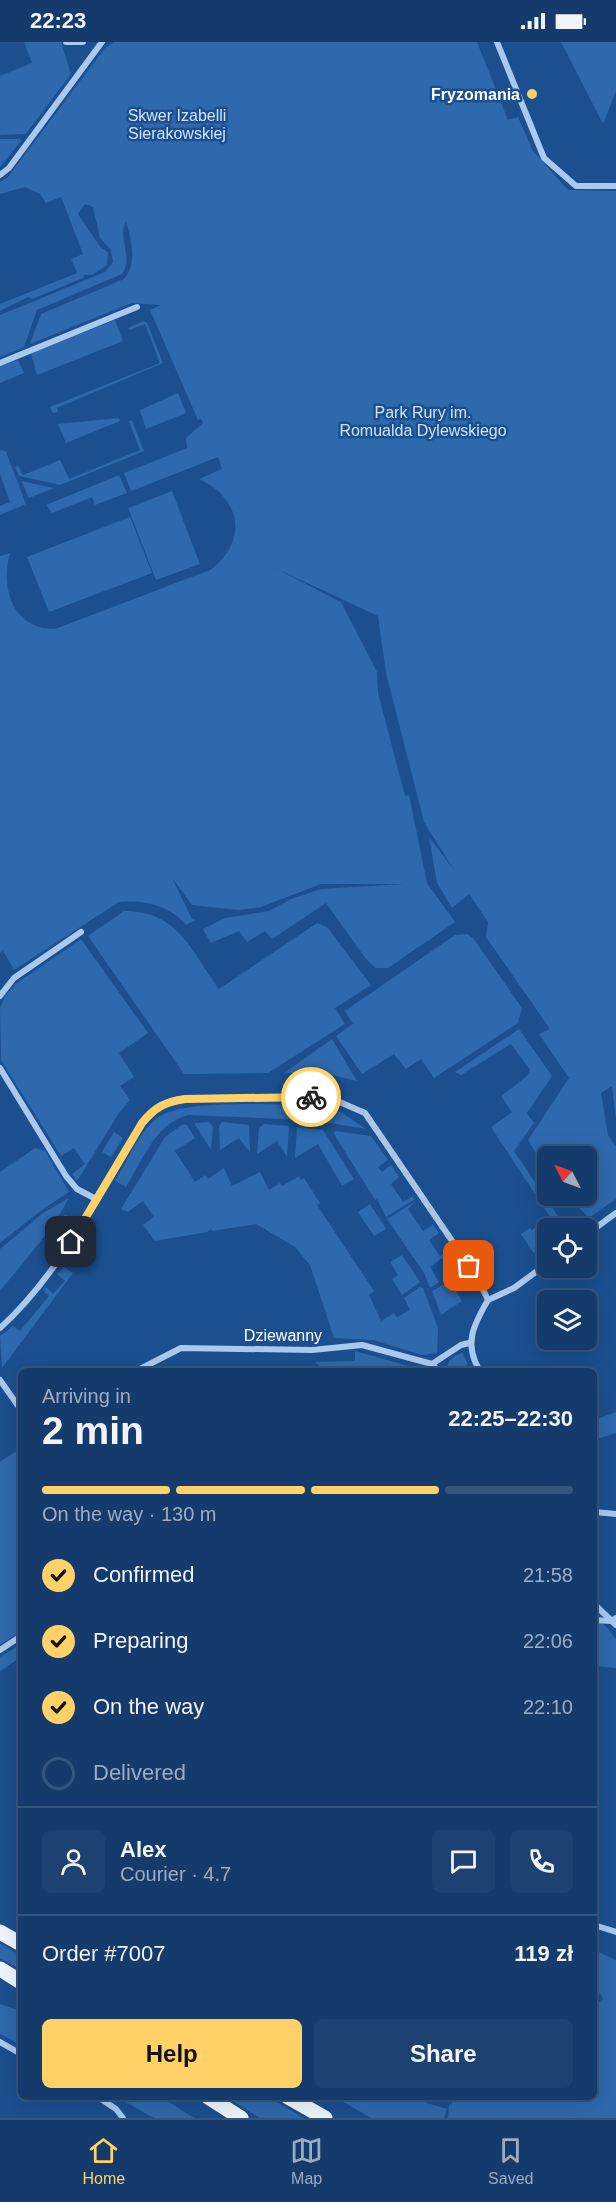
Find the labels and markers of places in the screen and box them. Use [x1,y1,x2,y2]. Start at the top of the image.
place label: Fryzomania [431,86,520,103]
marker: Fryzomania [525,87,539,101]
pin [45,1216,96,1267]
pin [443,1240,494,1291]

